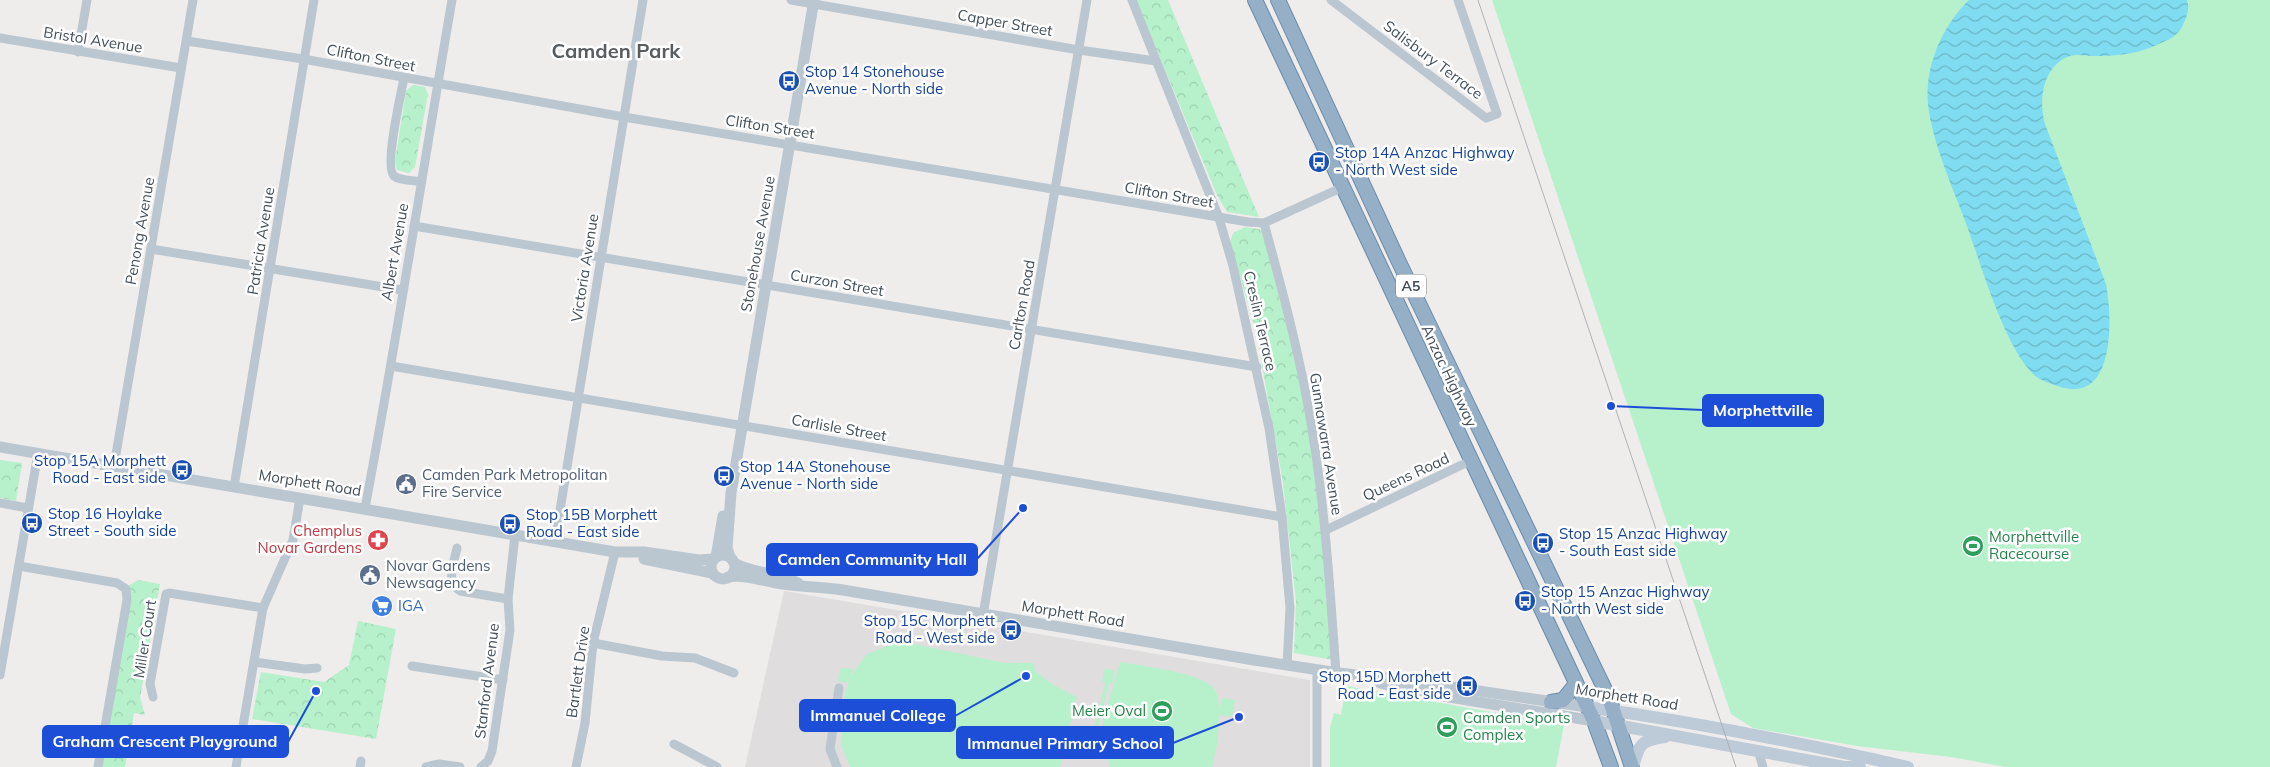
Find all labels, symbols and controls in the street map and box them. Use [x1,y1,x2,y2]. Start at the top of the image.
street label: Capper Street [956,5,1054,40]
street label: Salisbury Terrace [1380,16,1487,103]
street label: Bristol Avenue [42,22,144,57]
district label: Camden Park [552,38,681,63]
street label: Clifton Street [325,40,417,75]
place label: Stop 14 Stonehouse Avenue - North side [805,62,945,98]
bus stop icon: Stop 14 Stonehouse Avenue - North side [777,69,801,93]
street label: Clifton Street [724,110,816,143]
place label: Stop 14A Anzac Highway - North West side [1335,143,1514,179]
bus stop icon: Stop 14A Anzac Highway - North West side [1307,150,1331,174]
street label: Stonehouse Avenue [736,174,779,313]
street label: Penong Avenue [121,176,158,286]
street label: Clifton Street [1123,177,1215,212]
street label: Patricia Avenue [243,186,278,296]
street label: Albert Avenue [377,202,412,302]
street label: Victoria Avenue [567,212,602,323]
street label: Carlton Road [1004,258,1039,351]
street label: Curzon Street [789,265,885,300]
street label: Creslin Terrace [1240,269,1281,373]
road number: A5 [1396,274,1426,298]
street label: Anzac Highway [1418,322,1481,430]
street label: Gunnawarra Avenue [1306,371,1347,517]
callout: Morphettville [1703,395,1823,426]
text: Morphettville [1713,400,1813,420]
street label: Carlisle Street [790,410,888,445]
street label: Queens Road [1359,448,1452,505]
place label: Stop 15A Morphett Road - East side [34,451,166,487]
place label: Stop 14A Stonehouse Avenue - North side [740,457,891,493]
bus stop icon: Stop 15A Morphett Road - East side [170,458,194,482]
bus stop icon: Stop 14A Stonehouse Avenue - North side [712,464,736,488]
street label: Morphett Road [257,465,363,500]
place label: Camden Park Metropolitan Fire Service [422,465,607,501]
public building icon: Camden Park Metropolitan Fire Service [394,472,418,496]
place label: Stop 16 Hoylake Street - South side [48,504,176,540]
place label: Stop 15B Morphett Road - East side [526,505,657,541]
bus stop icon: Stop 16 Hoylake Street - South side [20,511,44,535]
bus stop icon: Stop 15B Morphett Road - East side [498,512,522,536]
place label: Chemplus Novar Gardens [257,521,362,557]
place label: Stop 15 Anzac Highway - South East side [1559,524,1727,560]
place label: Morphettville Racecourse [1989,527,2079,563]
pharmacy icon: Chemplus Novar Gardens [366,528,390,552]
bus stop icon: Stop 15 Anzac Highway - South East side [1531,531,1555,555]
sports icon: Morphettville Racecourse [1961,534,1985,558]
callout: Camden Community Hall [767,544,977,575]
text: Camden Community Hall [777,549,967,569]
place label: Novar Gardens Newsagency [386,556,491,592]
public building icon: Novar Gardens Newsagency [358,563,382,587]
place label: Stop 15 Anzac Highway - North West side [1541,582,1709,618]
bus stop icon: Stop 15 Anzac Highway - North West side [1513,589,1537,613]
supermarket icon: IGA [370,594,394,618]
place label: IGA [398,596,424,615]
street label: Morphett Road [1020,596,1126,631]
street label: Miller Court [129,598,160,679]
place label: Stop 15C Morphett Road - West side [864,611,995,647]
bus stop icon: Stop 15C Morphett Road - West side [999,618,1023,642]
street label: Stanford Avenue [470,622,503,740]
street label: Bartlett Drive [562,625,593,719]
place label: Stop 15D Morphett Road - East side [1319,667,1451,703]
bus stop icon: Stop 15D Morphett Road - East side [1455,674,1479,698]
street label: Morphett Road [1574,679,1680,714]
sports icon: Meier Oval [1150,699,1174,723]
callout: Immanuel College [800,700,955,731]
place label: Meier Oval [1072,701,1146,720]
text: Immanuel College [810,705,946,725]
place label: Camden Sports Complex [1463,708,1571,744]
sports icon: Camden Sports Complex [1435,715,1459,739]
callout: Graham Crescent Playground [43,726,288,757]
callout: Immanuel Primary School [957,727,1173,758]
text: Graham Crescent Playground [53,731,277,751]
text: Immanuel Primary School [967,733,1163,753]

